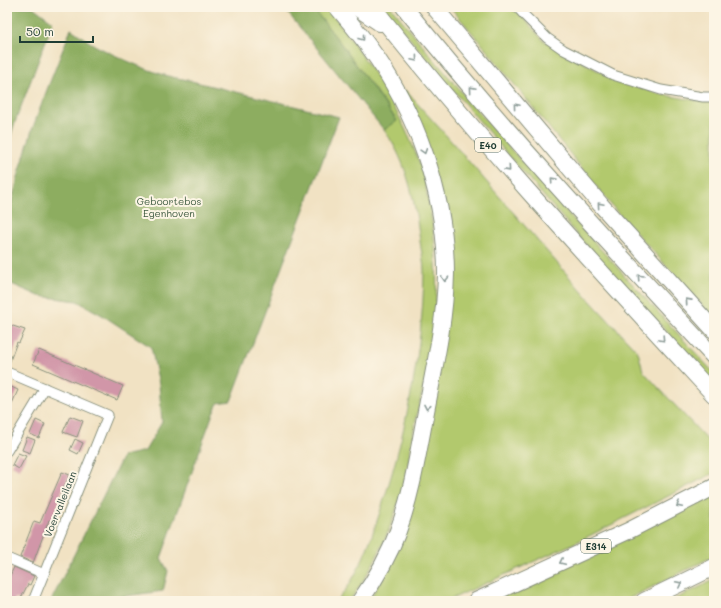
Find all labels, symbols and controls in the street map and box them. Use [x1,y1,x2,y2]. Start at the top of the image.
scale bar [20,18,93,44]
text: 50 m [26,23,54,39]
one-way arrow [357,33,364,40]
one-way arrow [411,54,418,61]
one-way arrow [470,86,477,93]
one-way arrow [514,103,521,110]
road number: E40 [475,138,501,152]
one-way arrow [419,147,428,154]
one-way arrow [504,164,511,171]
one-way arrow [550,178,557,185]
park label: Geboortebos Egenhoven [137,194,201,220]
one-way arrow [598,202,605,210]
one-way arrow [637,274,645,282]
one-way arrow [441,276,450,282]
one-way arrow [685,298,692,306]
one-way arrow [657,334,664,341]
one-way arrow [423,404,432,410]
street label: Voervalleilaan [40,469,80,539]
one-way arrow [676,500,683,508]
road number: E314 [581,539,611,553]
one-way arrow [559,557,567,565]
one-way arrow [675,581,682,589]

